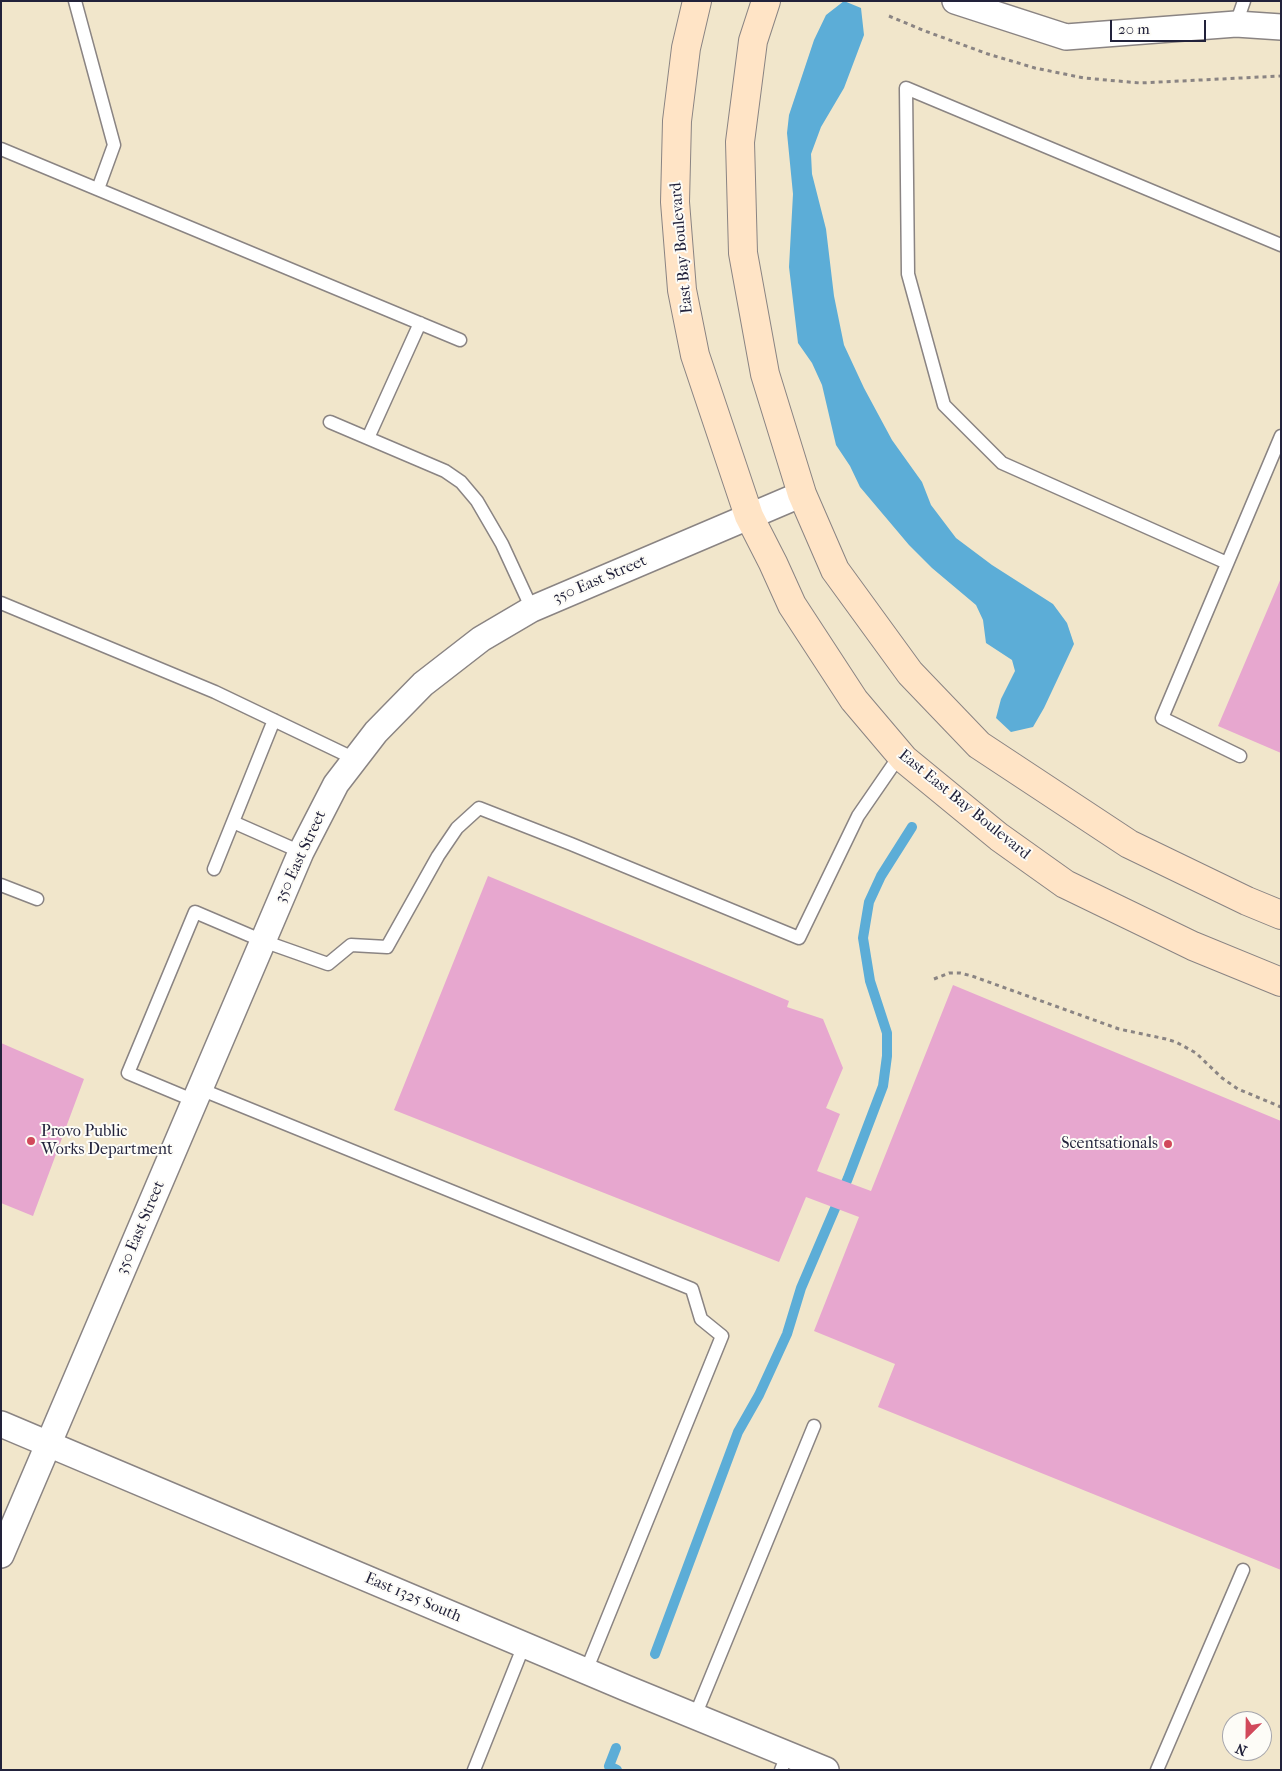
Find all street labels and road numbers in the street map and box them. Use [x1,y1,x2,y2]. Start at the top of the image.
street label: East Bay Boulevard [667,182,697,314]
street label: 350 East Street [550,552,650,608]
street label: East East Bay Boulevard [894,746,1034,864]
street label: 350 East Street [271,808,331,906]
street label: 350 East Street [113,1178,169,1278]
street label: East 1325 South [362,1569,464,1627]

